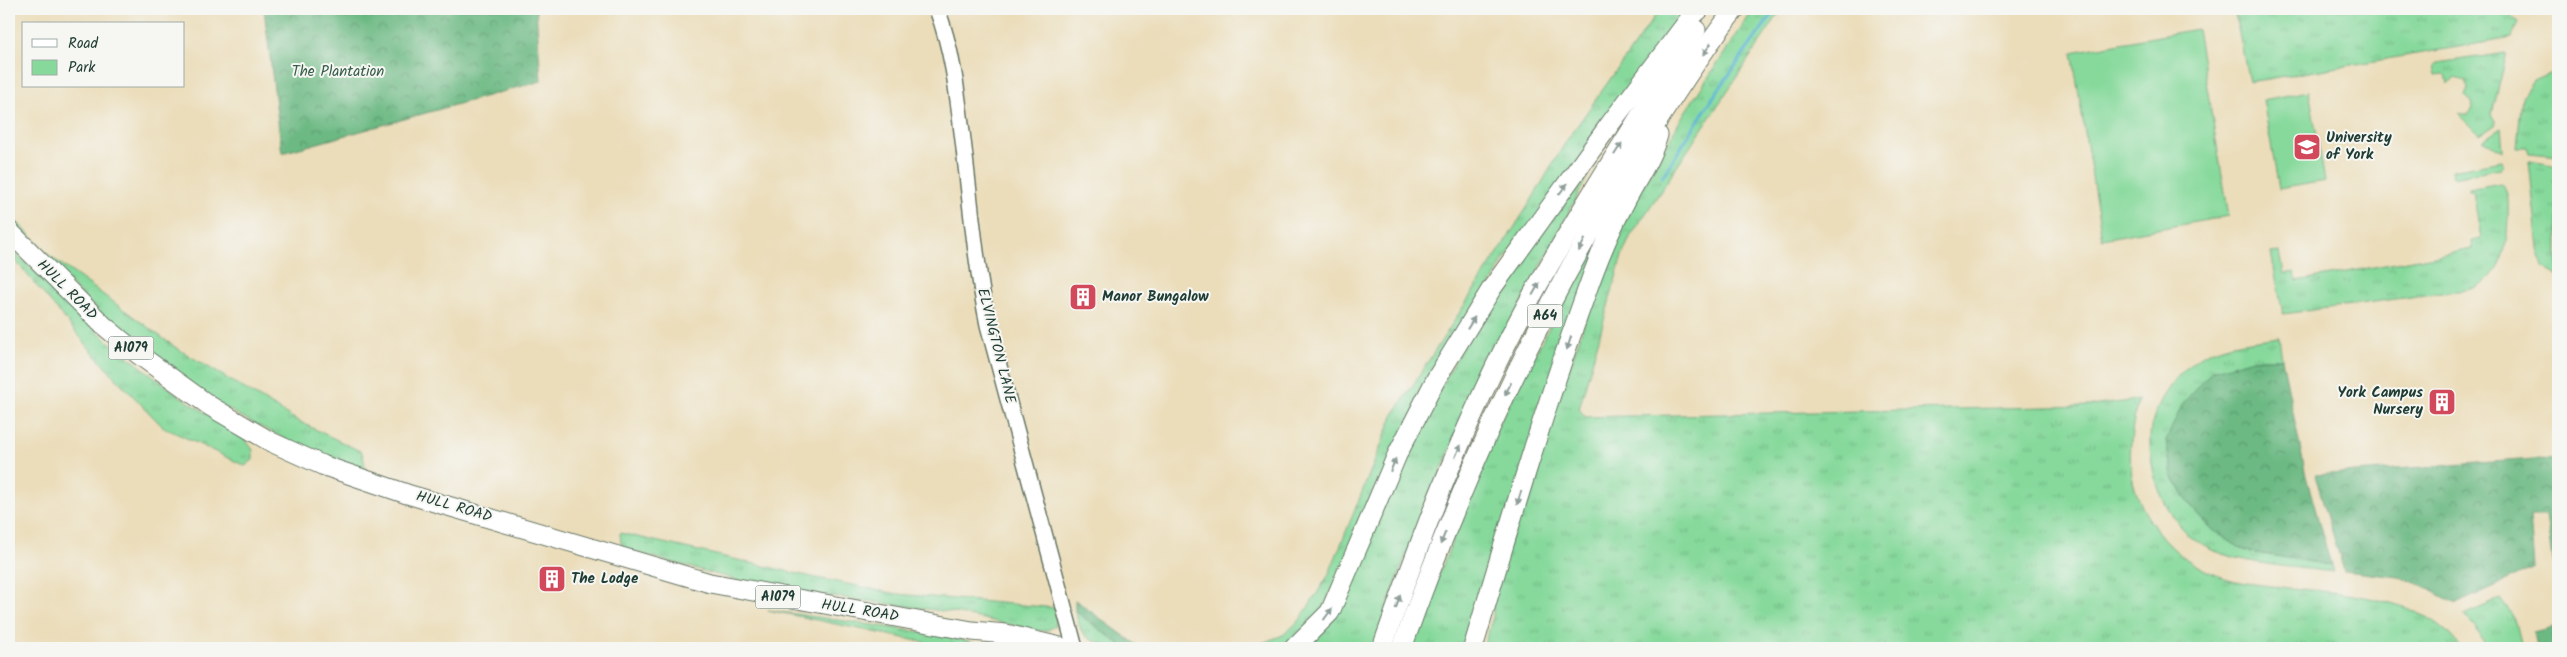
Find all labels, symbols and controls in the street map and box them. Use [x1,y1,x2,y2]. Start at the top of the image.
legend [22,22,185,88]
text: Road [68,32,99,56]
one-way arrow [1702,42,1712,55]
text: Park [68,56,96,80]
park label: The Plantation [292,60,384,84]
place label: University of York [2326,126,2392,167]
school or university icon: University of York [2292,132,2322,162]
one-way arrow [1613,142,1622,155]
one-way arrow [1558,182,1568,196]
one-way arrow [1578,238,1587,251]
street label: HULL ROAD [31,254,103,326]
building icon: Manor Bungalow [1068,282,1098,312]
one-way arrow [1532,282,1540,297]
place label: Manor Bungalow [1102,285,1209,309]
street label: ELVINGTON LANE [970,286,1022,408]
road number: A64 [1528,304,1562,328]
one-way arrow [1466,316,1476,329]
road number: A1079 [108,336,154,359]
one-way arrow [1565,336,1573,351]
place label: York Campus Nursery [2338,381,2423,422]
one-way arrow [1504,382,1512,396]
building icon: York Campus Nursery [2427,387,2457,417]
one-way arrow [1454,444,1462,458]
one-way arrow [1389,458,1397,472]
street label: HULL ROAD [413,485,495,529]
one-way arrow [1515,490,1522,505]
one-way arrow [1439,531,1447,545]
building icon: The Lodge [537,564,567,594]
place label: The Lodge [571,567,639,591]
road number: A1079 [756,586,800,608]
street label: HULL ROAD [820,593,901,629]
one-way arrow [1395,595,1402,610]
one-way arrow [1323,607,1333,621]

